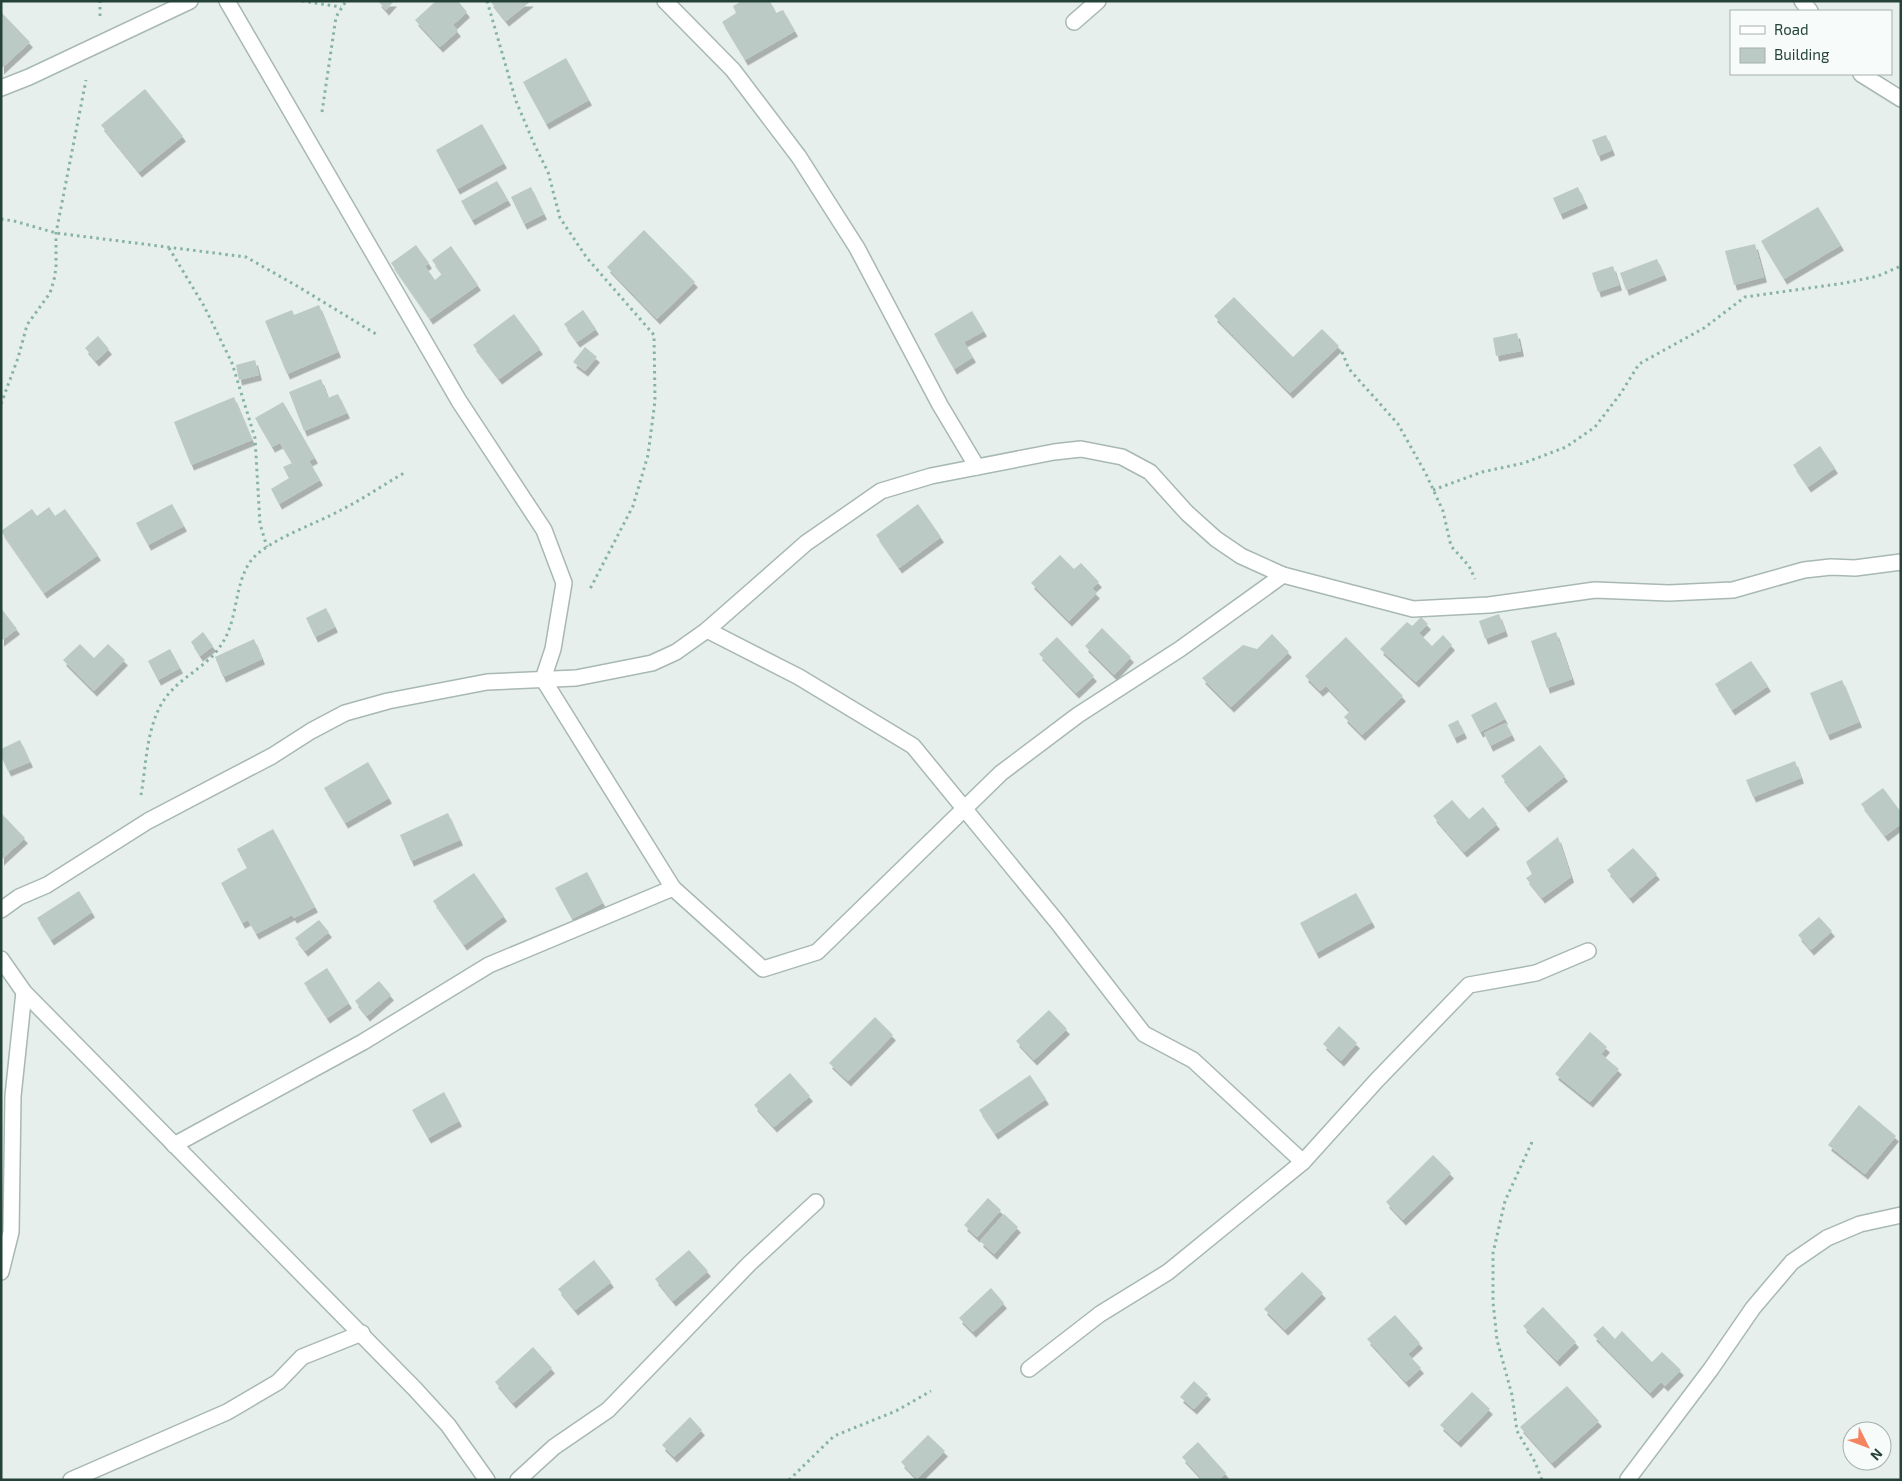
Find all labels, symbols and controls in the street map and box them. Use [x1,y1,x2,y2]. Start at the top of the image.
legend [1730,10,1892,75]
text: Road [1774,20,1809,38]
text: Building [1774,45,1830,63]
north arrow [1842,1421,1892,1471]
text: N [1867,1446,1887,1464]

